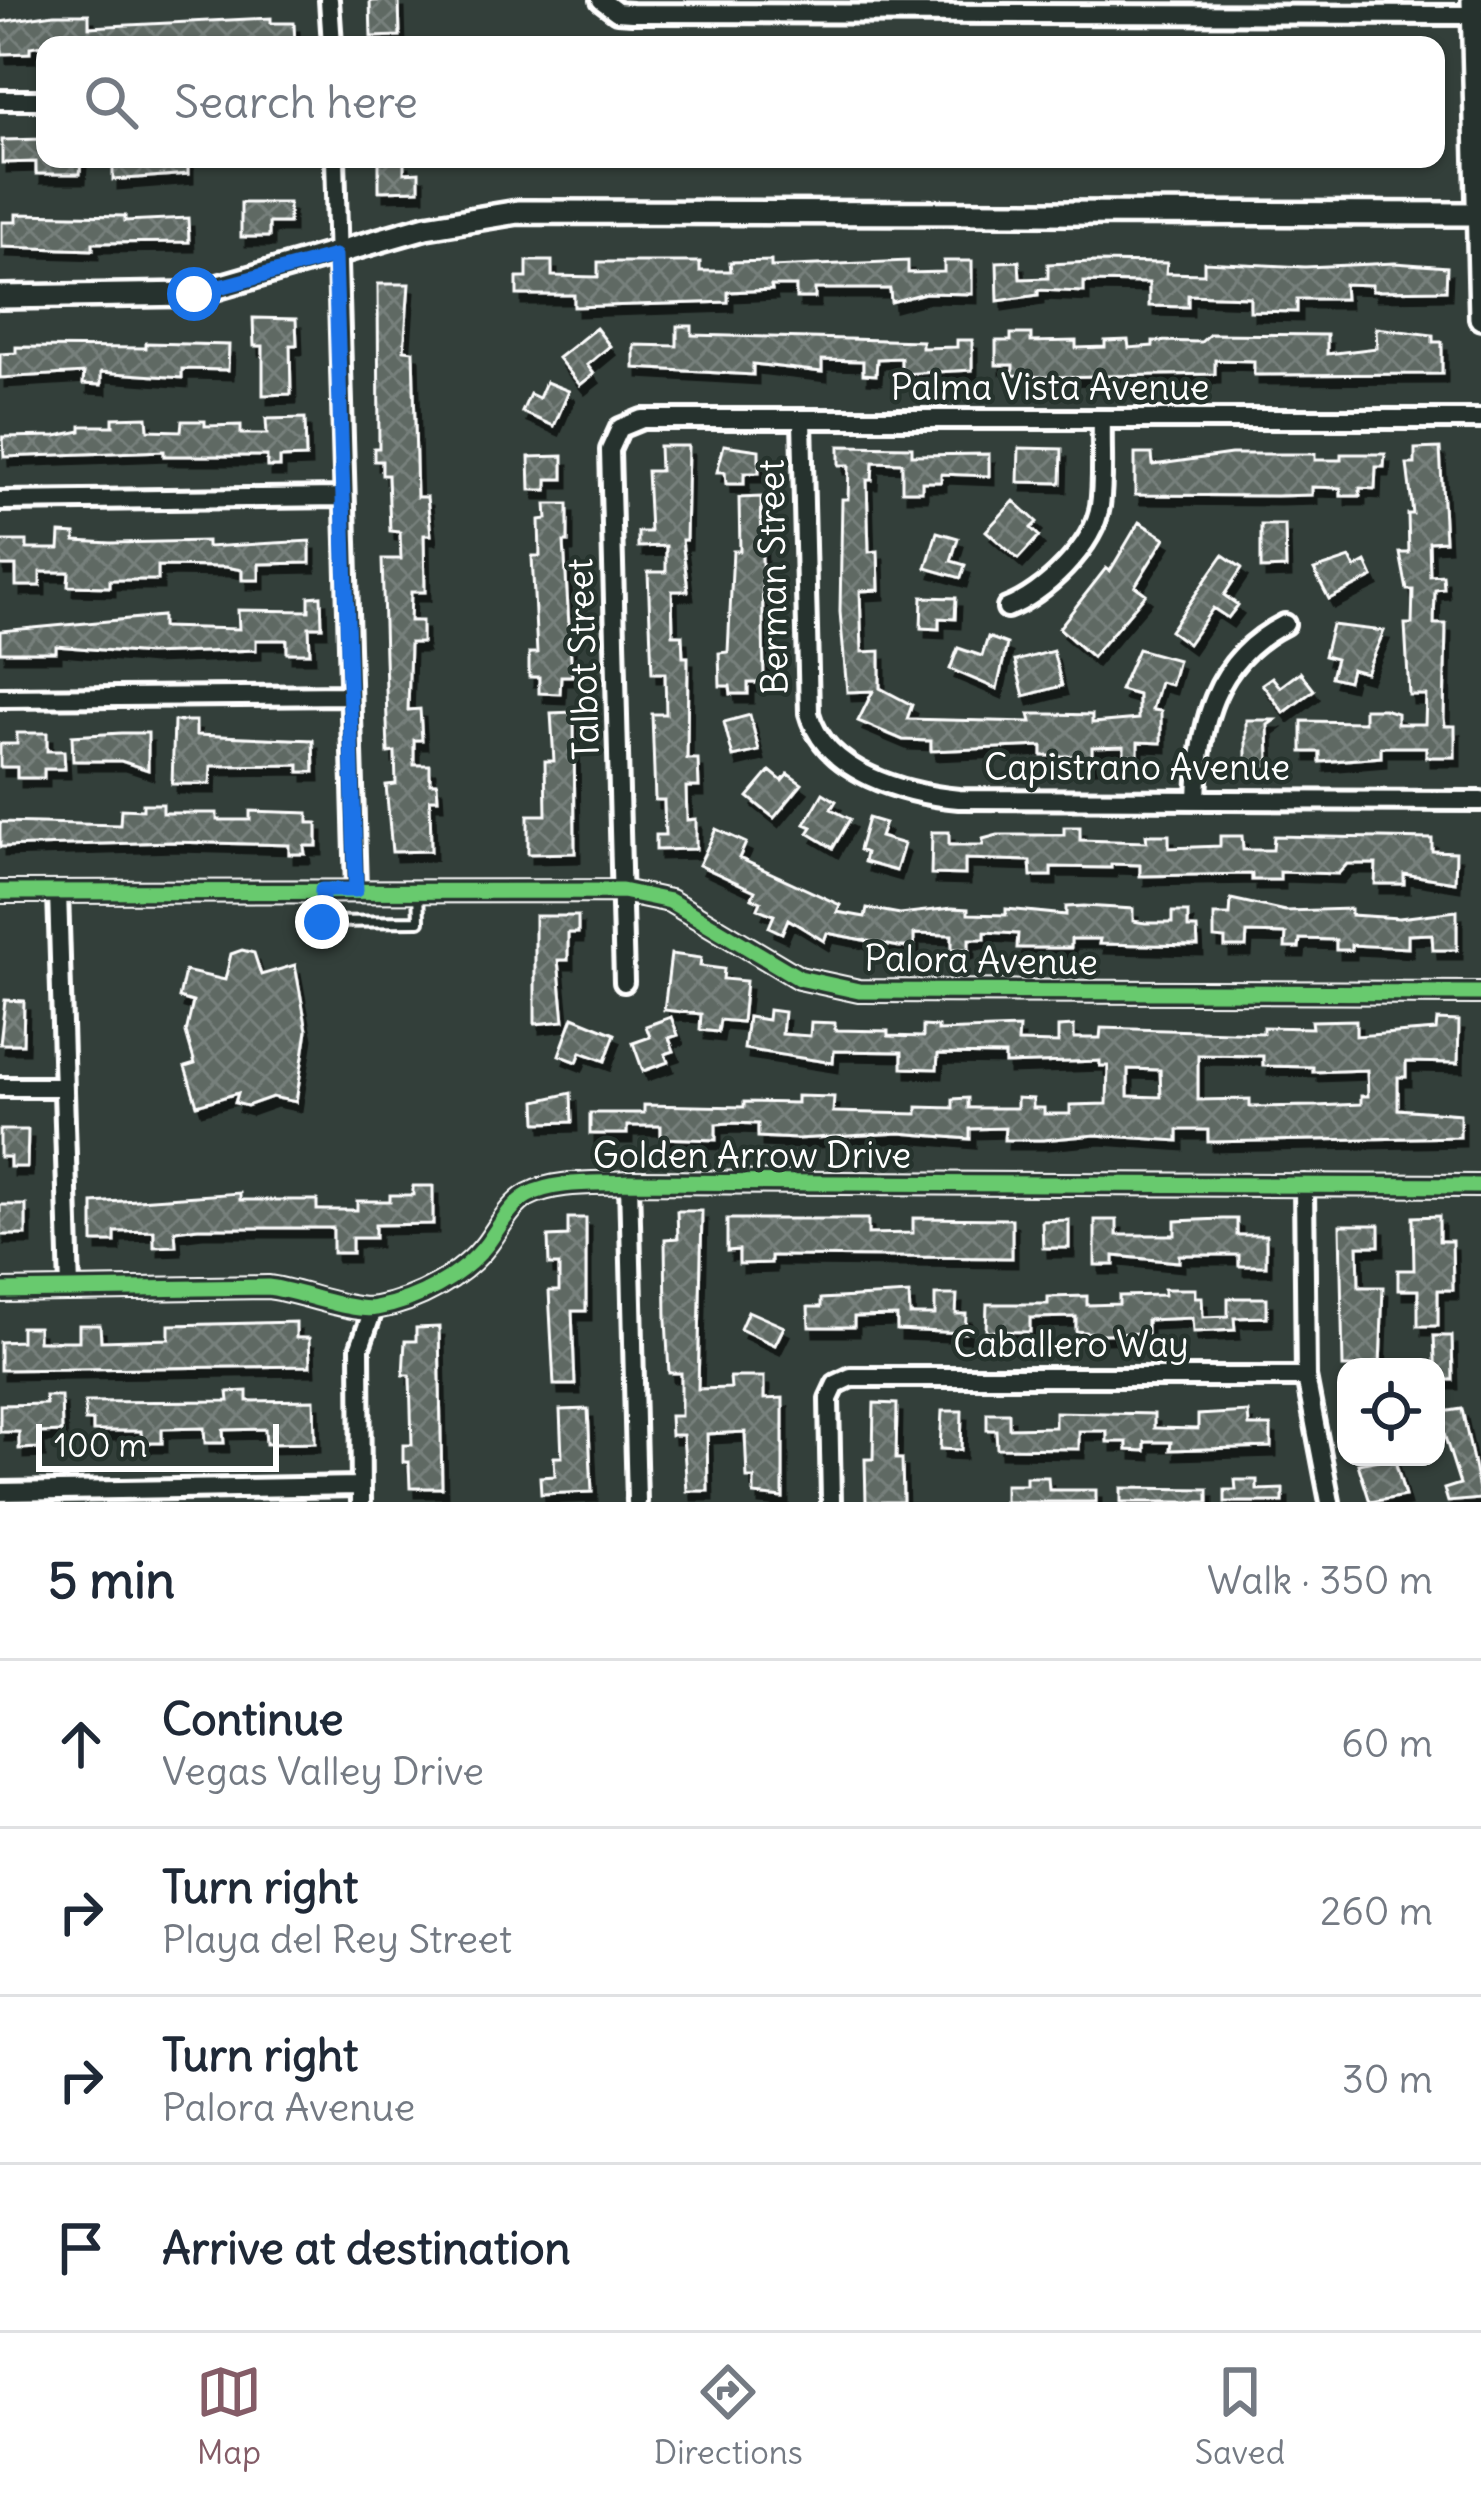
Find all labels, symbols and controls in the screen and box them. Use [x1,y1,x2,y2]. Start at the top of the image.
search box [36,36,1445,168]
icon: search [78,69,144,135]
text: Search here [174,74,418,130]
route start [167,267,221,321]
street label: Palma Vista Avenue [891,365,1209,410]
street label: Berman Street [748,459,798,695]
street label: Talbot Street [557,557,609,761]
street label: Capistrano Avenue [984,745,1290,790]
route end [295,895,349,949]
street label: Palora Avenue [864,935,1098,985]
street label: Golden Arrow Drive [593,1133,911,1178]
street label: Caballero Way [953,1322,1189,1367]
map controls [1337,1358,1445,1466]
button: locate [1337,1358,1445,1466]
scale bar [36,1418,279,1471]
text: 100 m [54,1424,147,1466]
text: 5 min [48,1548,175,1612]
text: Walk · 350 m [1207,1556,1433,1605]
text: Continue [162,1691,344,1747]
icon: ahead [48,1711,114,1777]
text: 60 m [1341,1719,1433,1768]
text: Vegas Valley Drive [162,1747,484,1796]
text: Turn right [162,1859,358,1915]
icon: right [48,1879,114,1945]
text: 260 m [1320,1887,1433,1936]
text: Playa del Rey Street [162,1915,512,1964]
text: Turn right [162,2027,358,2083]
icon: right [48,2047,114,2113]
text: 30 m [1342,2055,1433,2104]
text: Palora Avenue [162,2083,415,2132]
icon: arrive [48,2215,114,2281]
text: Arrive at destination [162,2220,571,2276]
tab: Map [196,2359,262,2473]
tab: Directions [654,2359,803,2473]
tab: Saved [1195,2359,1285,2473]

